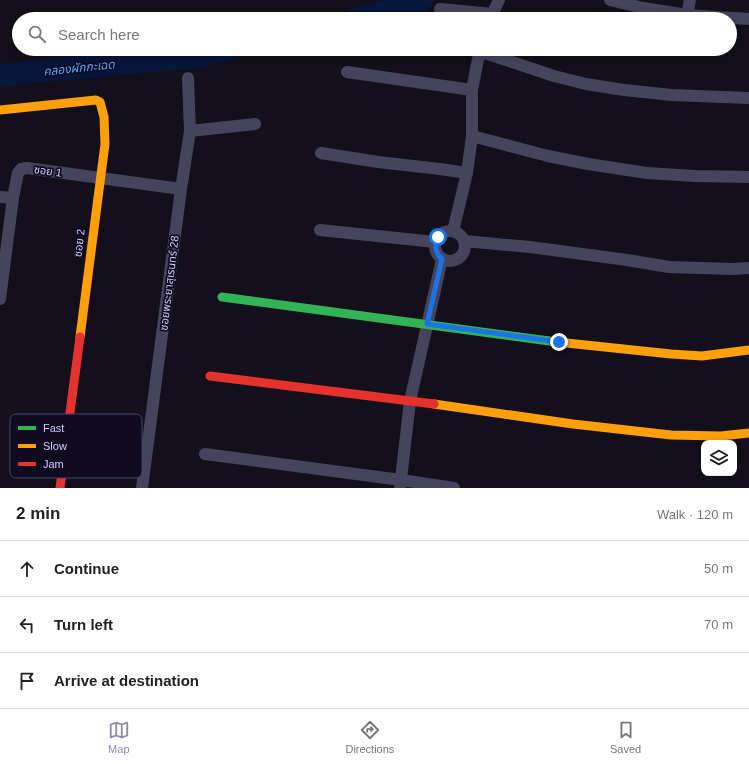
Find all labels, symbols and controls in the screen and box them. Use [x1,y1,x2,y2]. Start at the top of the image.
search box [12,12,737,56]
icon: search [26,23,48,45]
text: Search here [58,26,140,43]
water label: คลองผักกะเฉด [43,57,116,79]
street label: ซอย 1 [33,163,63,179]
street label: ซอย 2 [71,228,87,258]
route start [429,228,447,246]
street label: ซอยพระยาสุเรนทร์ 28 [157,235,182,331]
route end [550,333,568,351]
legend [10,414,142,478]
text: Fast [43,422,64,434]
text: Slow [43,440,67,452]
map controls [701,440,737,476]
button: layers [701,440,737,476]
text: Jam [43,458,64,470]
text: 2 min [16,504,60,523]
text: Walk · 120 m [657,507,733,522]
icon: ahead [16,558,38,580]
text: Continue [54,560,119,577]
text: 50 m [704,561,733,576]
icon: left [16,614,38,636]
text: Turn left [54,616,113,633]
text: 70 m [704,617,733,632]
icon: arrive [16,670,38,692]
text: Arrive at destination [54,672,199,689]
tab: Map [108,719,130,755]
tab: Directions [345,719,394,755]
tab: Saved [610,719,641,755]

